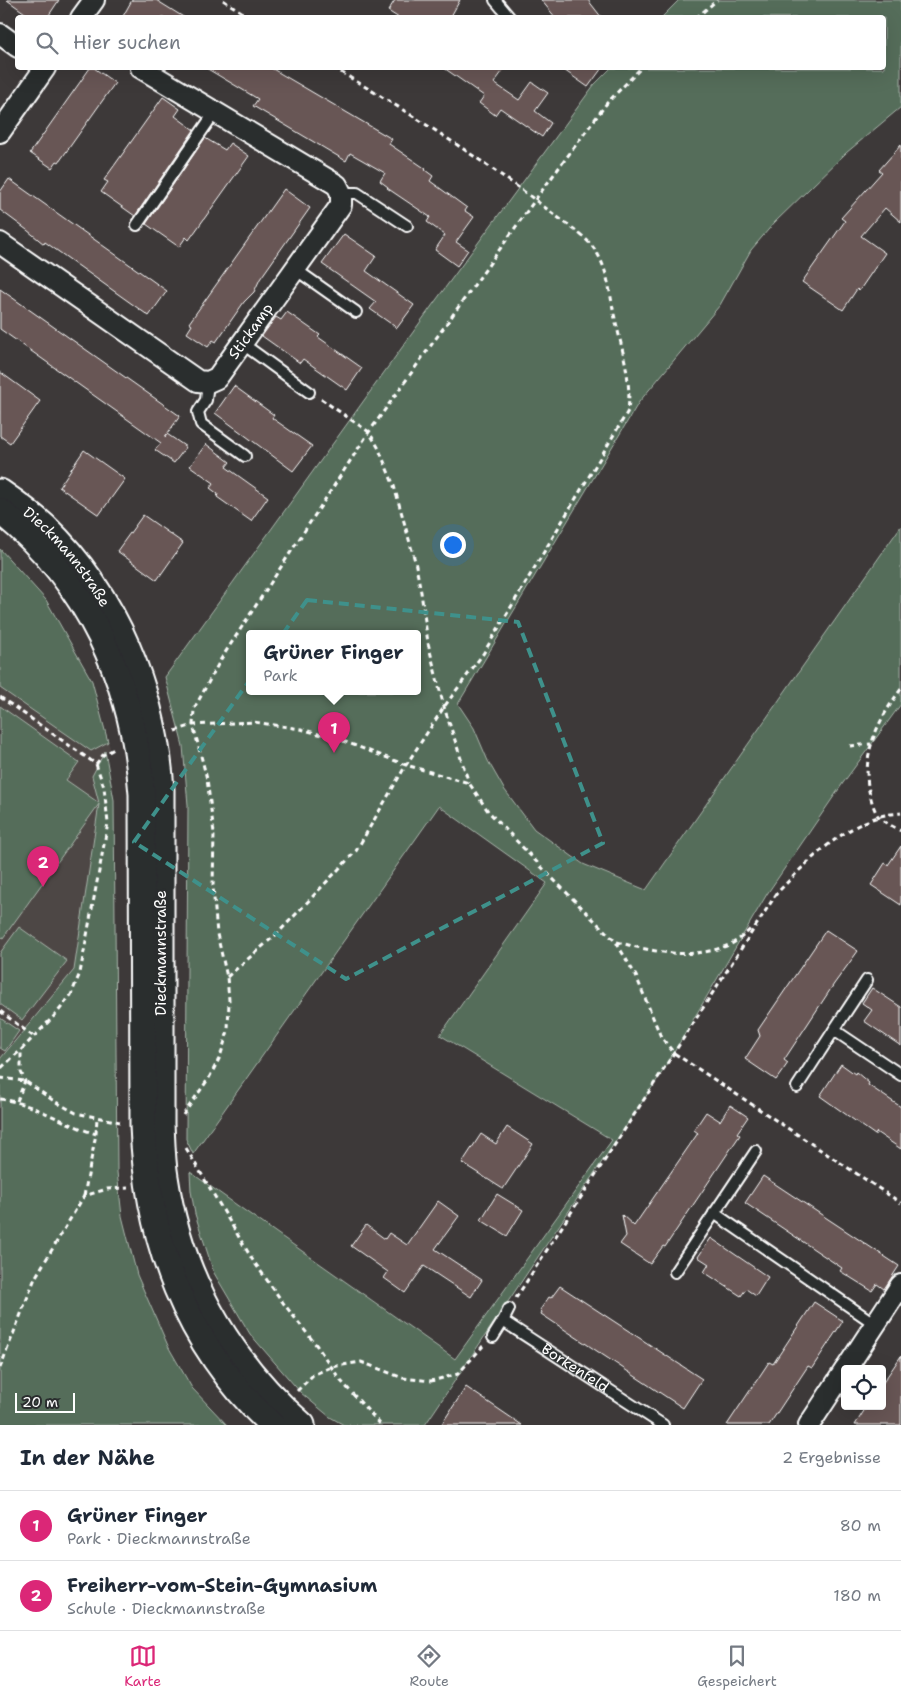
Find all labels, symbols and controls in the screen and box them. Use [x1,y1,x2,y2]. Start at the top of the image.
search box [15,15,886,70]
icon: search [33,29,61,57]
text: Hier suchen [73,30,181,55]
street label: Stickamp [224,299,278,363]
street label: Dieckmannstraße [19,502,115,611]
your location [440,532,466,558]
popup [246,630,421,695]
text: Grüner Finger [263,640,404,665]
text: Park [263,665,298,686]
pin: 1 [318,712,350,753]
pin: 2 [27,846,59,887]
street label: Dieckmannstraße [151,890,171,1016]
street label: Borkenfeld [538,1339,613,1398]
map controls [841,1365,886,1410]
button: locate [841,1365,886,1410]
scale bar [15,1390,75,1413]
text: 20 m [22,1393,58,1411]
text: In der Nähe [20,1444,155,1472]
text: 2 Ergebnisse [782,1447,881,1468]
text: Grüner Finger [67,1503,207,1528]
text: 1 [32,1515,40,1536]
text: 80 m [840,1515,881,1536]
text: Park · Dieckmannstraße [67,1528,251,1549]
text: Freiherr-vom-Stein-Gymnasium [67,1573,377,1598]
text: 2 [30,1585,42,1606]
text: 180 m [833,1585,881,1606]
text: Schule · Dieckmannstraße [67,1598,266,1619]
tab: Karte [124,1642,161,1690]
tab: Route [409,1642,449,1690]
tab: Gespeichert [697,1642,777,1690]

